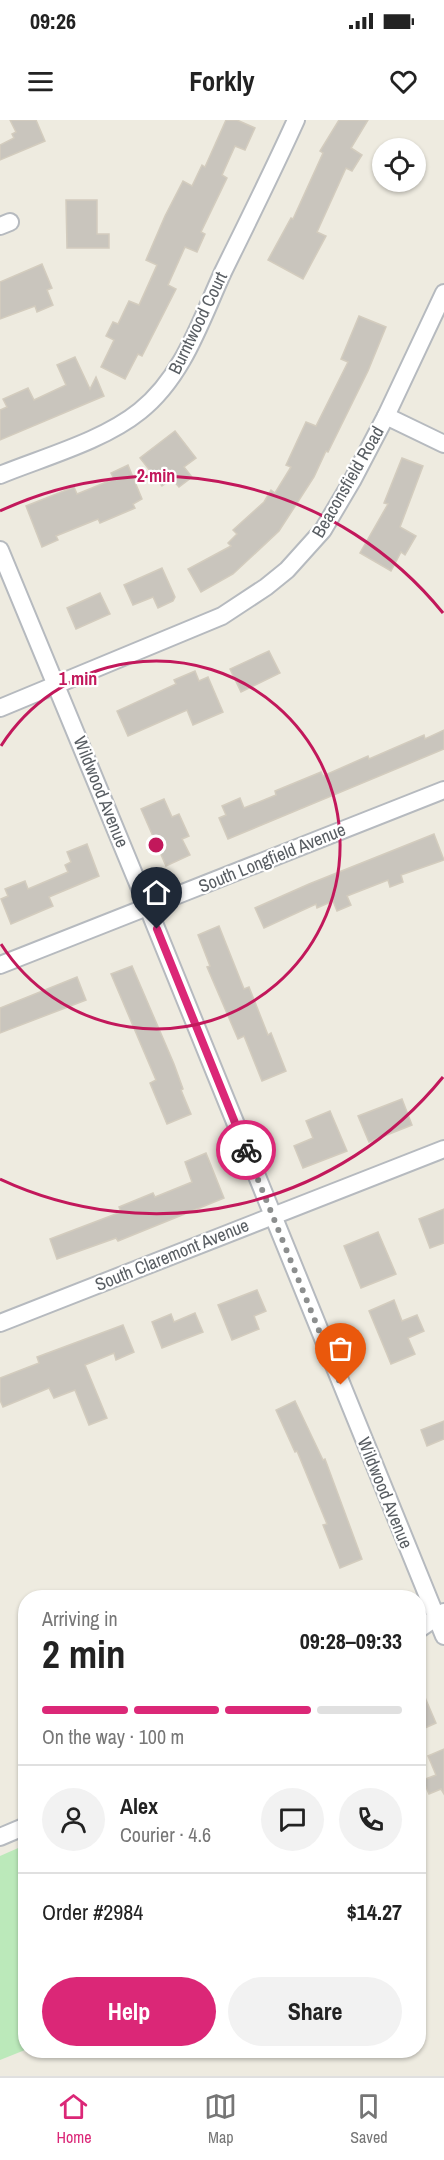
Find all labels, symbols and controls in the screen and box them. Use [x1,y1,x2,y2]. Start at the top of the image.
text: 09:26 [30,6,76,36]
text: Forkly [189,63,255,99]
icon: menu [24,65,57,98]
icon: heart [387,65,420,98]
map controls [372,138,426,192]
button: locate [372,138,426,192]
street label: Burntwood Court [162,268,233,378]
street label: Beaconsfield Road [306,421,390,542]
text: 2 min [137,463,175,488]
text: 1 min [59,666,97,691]
street label: Wildwood Avenue [68,732,135,851]
street label: South Longfield Avenue [195,817,349,898]
centre of rings [146,835,166,855]
pin [131,867,182,929]
icon: home [140,876,173,909]
courier [216,1120,276,1180]
icon: bike [230,1134,263,1167]
street label: South Claremont Avenue [91,1212,252,1297]
pin [315,1323,366,1385]
icon: bag [324,1332,357,1365]
street label: Wildwood Avenue [352,1433,419,1552]
text: Arriving in [42,1605,118,1632]
text: 09:28–09:33 [300,1626,402,1656]
text: 2 min [42,1628,126,1680]
text: On the way · 100 m [42,1723,184,1750]
button: person [42,1788,105,1851]
button: chat [261,1788,324,1851]
button: phone [339,1788,402,1851]
text: Alex [120,1791,158,1821]
text: Courier · 4.6 [120,1821,211,1848]
text: Order #2984 [42,1897,143,1927]
text: $14.27 [347,1897,402,1927]
button: Help [42,1977,216,2046]
button: Share [228,1977,402,2046]
tab: Home [56,2090,91,2148]
tab: Map [204,2090,237,2148]
tab: Saved [350,2090,388,2148]

